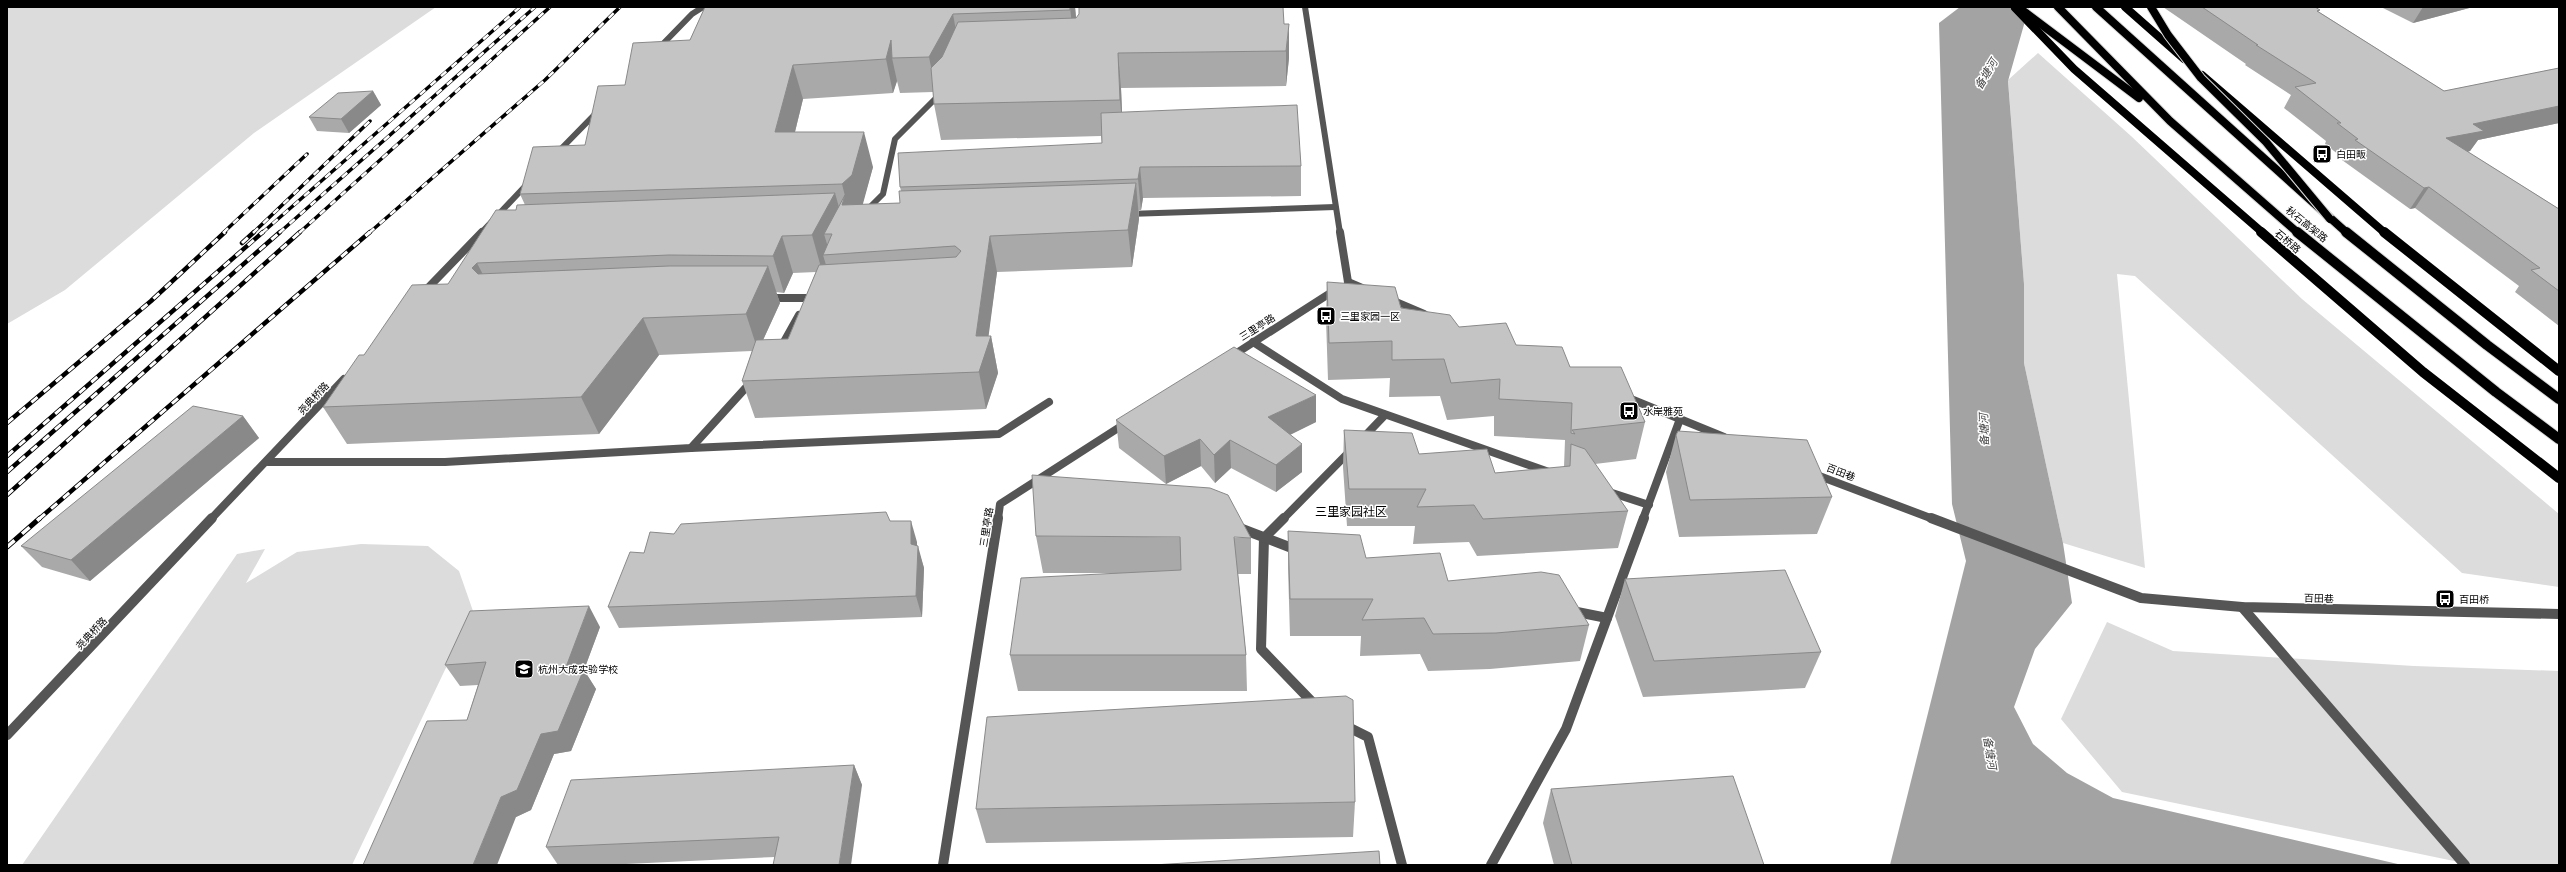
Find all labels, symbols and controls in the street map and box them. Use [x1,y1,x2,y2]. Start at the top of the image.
water label: 备塘河 [1972,55,2001,91]
bus stop icon: 白田畈 [2311,143,2333,165]
place label: 白田畈 [2336,149,2366,160]
street label: 秋石高架路 [2284,204,2330,244]
street label: 石桥路 [2273,227,2303,255]
bus stop icon: 三里家园一区 [1315,305,1337,327]
place label: 三里家园一区 [1340,311,1400,322]
street label: 三里亭路 [1237,312,1277,343]
street label: 尧典桥路 [296,380,331,417]
bus stop icon: 水岸雅苑 [1618,400,1640,422]
place label: 水岸雅苑 [1643,406,1683,417]
water label: 备塘河 [1977,411,1991,447]
street label: 百田巷 [1825,462,1857,483]
district label: 三里家园社区 [1315,505,1387,519]
street label: 三里亭路 [978,506,995,548]
bus stop icon: 百田桥 [2434,588,2456,610]
street label: 百田巷 [2304,592,2334,605]
place label: 百田桥 [2459,594,2489,605]
street label: 尧典桥路 [74,615,109,652]
school or university icon: 杭州大成实验学校 [513,658,535,680]
place label: 杭州大成实验学校 [538,664,618,675]
water label: 备塘河 [1981,736,1999,772]

